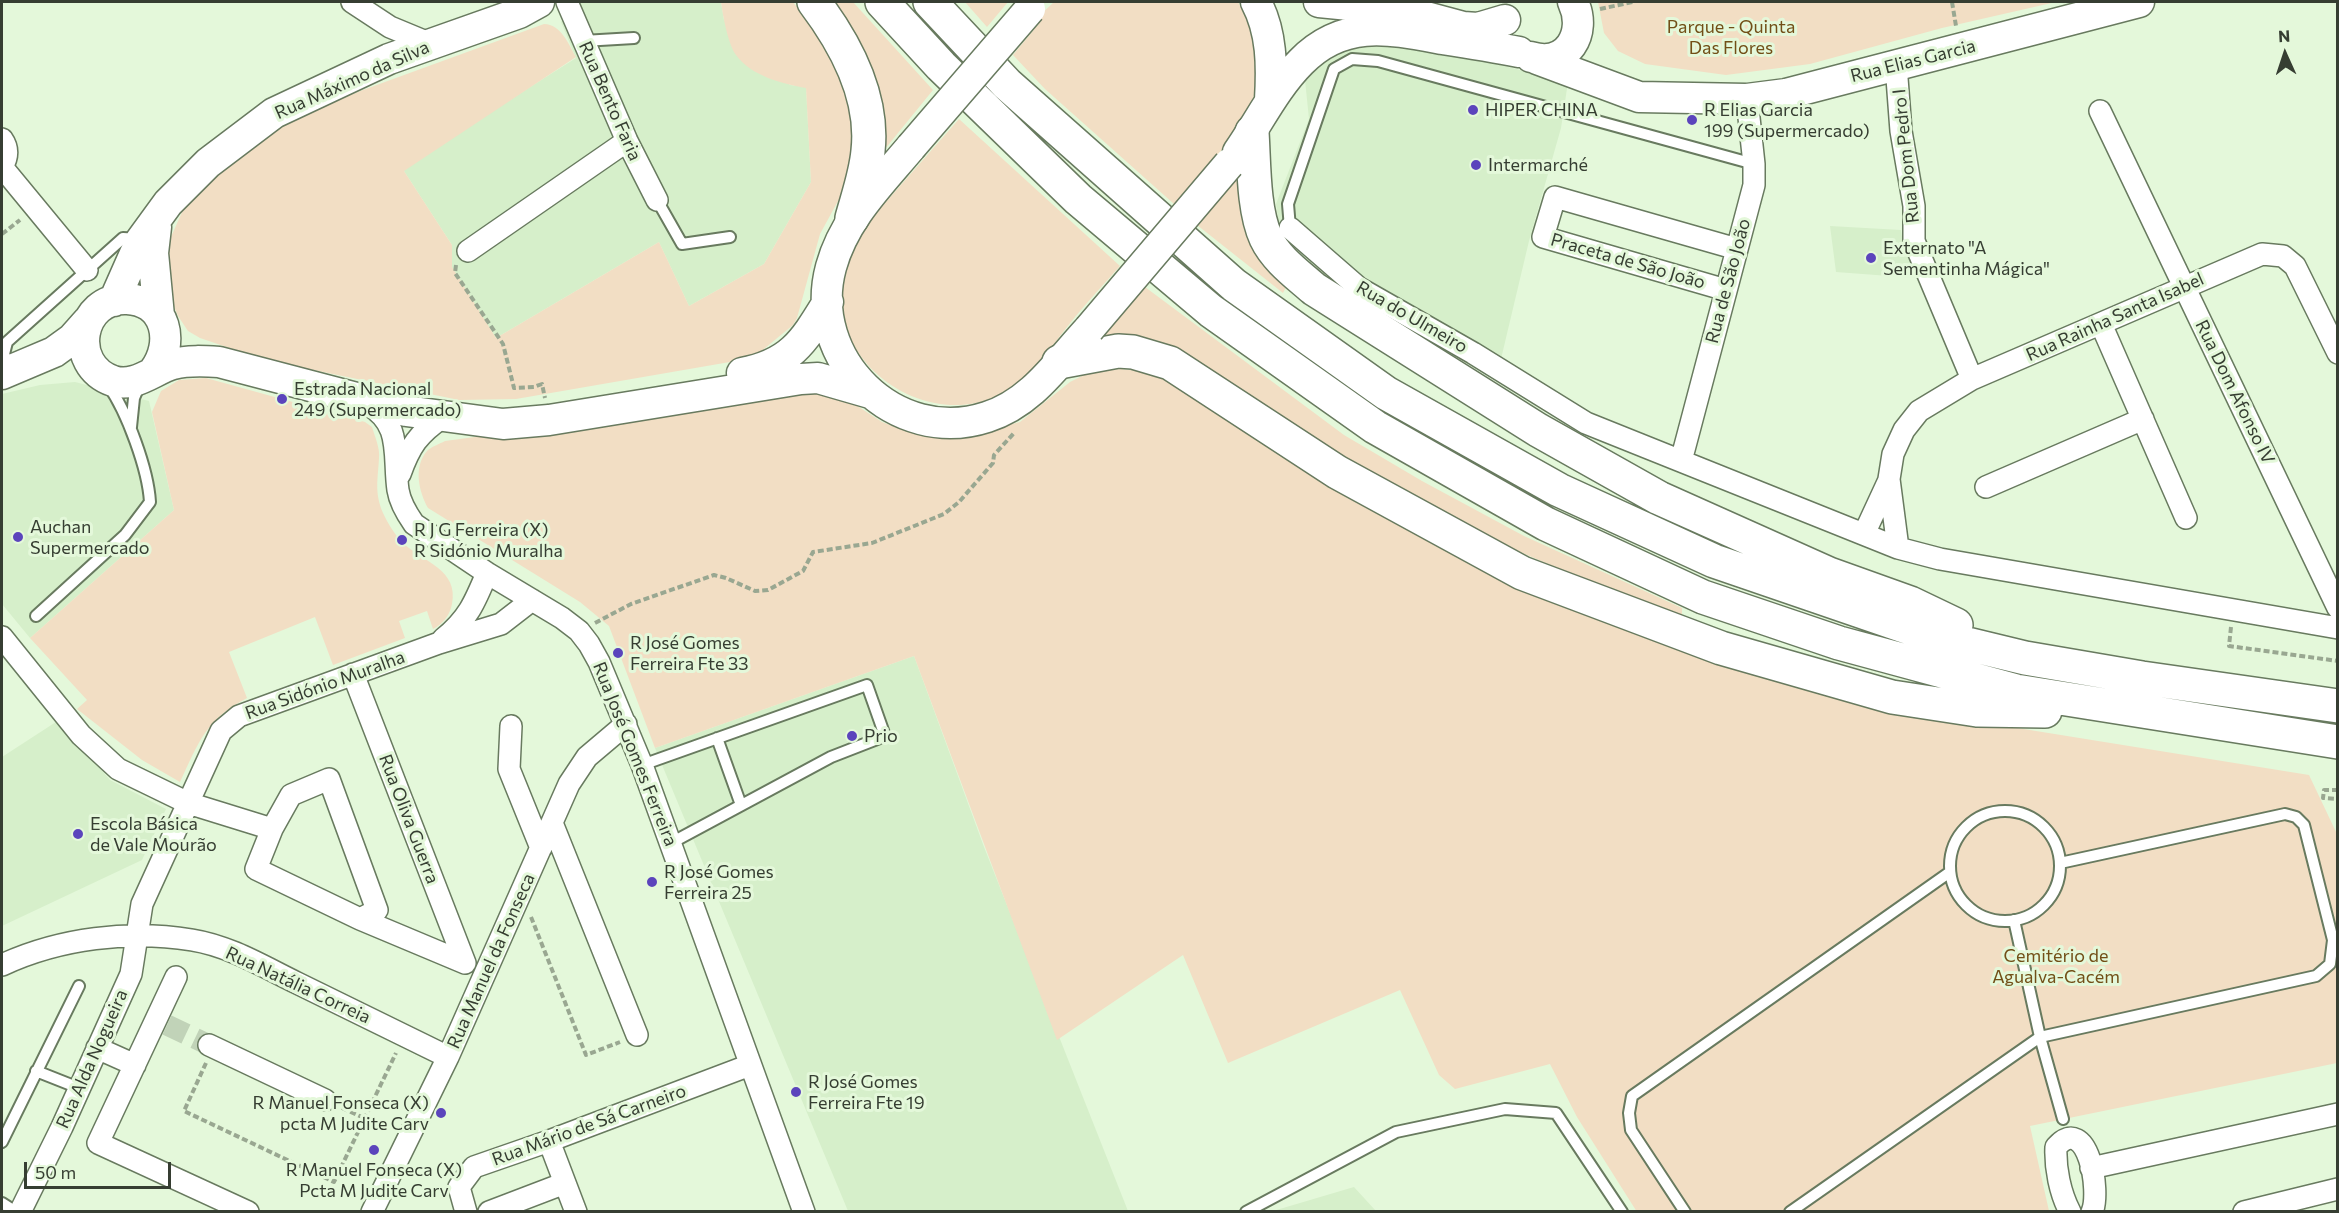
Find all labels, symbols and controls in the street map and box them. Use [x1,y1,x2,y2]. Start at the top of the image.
park label: Parque - Quinta Das Flores [1667,16,1795,58]
north arrow [2255,24,2315,84]
text: N [2278,26,2291,45]
street label: Rua Elias Garcia [1848,35,1978,87]
street label: Rua Máximo da Silva [271,36,433,124]
street label: Rua Bento Faria [574,38,646,164]
street label: Rua Dom Pedro I [1888,88,1924,224]
place label: HIPER CHINA [1485,99,1598,121]
place label: R Elias Garcia 199 (Supermercado) [1704,99,1870,142]
marker: HIPER CHINA [1466,103,1480,117]
marker: R Elias Garcia 199 (Supermercado) [1685,113,1699,127]
place label: Intermarché [1488,154,1588,176]
marker: Intermarché [1469,158,1483,172]
street label: Rua de São João [1701,216,1755,346]
street label: Praceta de São João [1548,229,1708,293]
place label: Externato "A Sementinha Mágica" [1883,237,2050,280]
marker: Externato "A Sementinha Mágica" [1864,251,1878,265]
street label: Rua Rainha Santa Isabel [2023,268,2207,366]
street label: Rua do Ulmeiro [1353,276,1471,358]
street label: Rua Dom Afonso IV [2191,316,2279,468]
place label: Estrada Nacional 249 (Supermercado) [294,378,462,420]
marker: Estrada Nacional 249 (Supermercado) [275,392,289,406]
place label: Auchan Supermercado [30,516,149,558]
place label: R J G Ferreira (X) R Sidónio Muralha [414,519,563,562]
marker: Auchan Supermercado [11,530,25,544]
marker: R J G Ferreira (X) R Sidónio Muralha [395,533,409,547]
place label: R José Gomes Ferreira Fte 33 [630,632,748,674]
street label: Rua Sidónio Muralha [242,646,408,724]
marker: R José Gomes Ferreira Fte 33 [611,646,625,660]
street label: Rua José Gomes Ferreira [588,659,682,849]
place label: Prio [864,725,898,747]
marker: Prio [845,729,859,743]
street label: Rua Oliva Guerra [374,751,444,887]
place label: Escola Básica de Vale Mourão [90,813,217,856]
marker: Escola Básica de Vale Mourão [71,827,85,841]
place label: R José Gomes Ferreira 25 [664,861,774,904]
street label: Rua Manuel da Fonseca [443,870,539,1052]
marker: R José Gomes Ferreira 25 [645,875,659,889]
street label: Rua Natália Correia [222,942,374,1028]
park label: Cemitério de Agualva-Cacém [1992,945,2120,988]
street label: Rua Alda Nogueira [52,986,132,1132]
place label: R José Gomes Ferreira Fte 19 [808,1071,925,1114]
street label: Rua Mário de Sá Carneiro [489,1080,689,1170]
marker: R José Gomes Ferreira Fte 19 [789,1085,803,1099]
place label: R Manuel Fonseca (X) pcta M Judite Carv [253,1092,429,1134]
marker: R Manuel Fonseca (X) pcta M Judite Carv [434,1106,448,1120]
marker: R Manuel Fonseca (X) Pcta M Judite Carv [367,1143,381,1157]
scale bar [27,1150,174,1188]
place label: R Manuel Fonseca (X) Pcta M Judite Carv [286,1159,462,1202]
text: 50 m [35,1161,76,1183]

